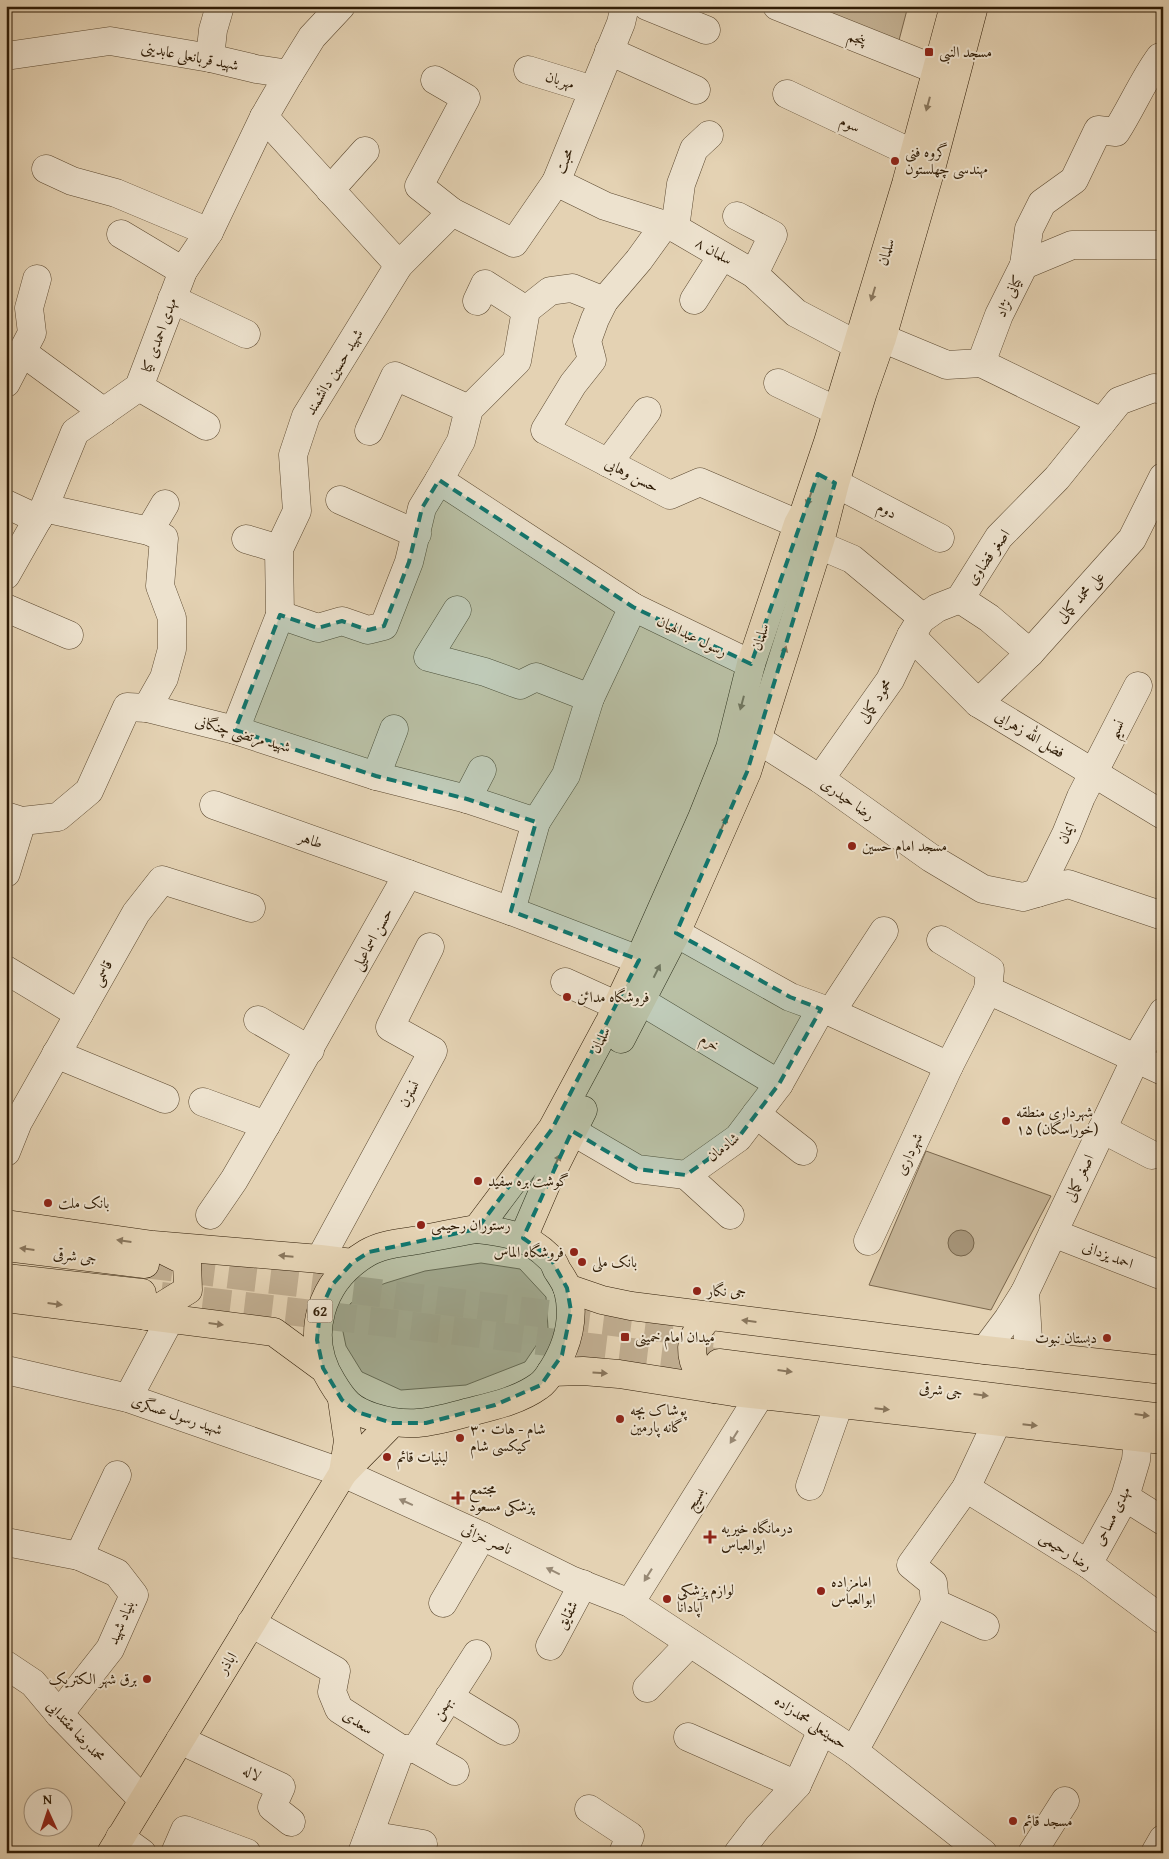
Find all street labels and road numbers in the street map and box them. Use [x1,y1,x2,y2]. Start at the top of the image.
street label: پنجم [843,24,871,55]
street label: شهید قربانعلی عابدینی [139,36,241,76]
street label: مهربان [543,65,577,94]
street label: سوم [835,110,864,140]
street label: محبت [549,145,578,177]
street label: سلمان ۸ [692,232,737,270]
street label: سلمان [871,236,900,268]
street label: کیانی نژاد [990,271,1027,320]
street label: مهدی احمدی کیا [135,294,182,375]
street label: شهید حسین دانشمند [299,325,368,419]
street label: حسن وهابی [601,452,663,498]
street label: دوم [872,496,901,526]
street label: اصغر قضاوی [961,525,1014,589]
street label: علی محمد کمالی [1051,566,1109,628]
street label: رسول عبدالهیان [654,609,731,662]
street label: سلمان [745,620,774,653]
street label: محمود کمالی [852,674,897,727]
street label: فضل الله زهرایی [991,704,1070,764]
street label: شهید مرتضی چنگانی [193,710,293,758]
street label: نسیم [1102,716,1134,744]
street label: رضا حیدری [817,772,879,825]
street label: ایمان [1052,819,1080,847]
street label: طاهر [294,825,326,853]
street label: حسن اسماعیلی [346,904,398,974]
street label: قاسمی [86,956,118,990]
street label: سلمان [584,1023,615,1057]
street label: خرم [695,1027,724,1058]
street label: نسترن [393,1077,424,1111]
street label: شادمان [702,1127,744,1166]
street label: شهرداری [890,1129,927,1178]
street label: اصغر کمالی [1058,1151,1099,1205]
street label: احمد یزدانی [1080,1235,1137,1274]
street label: جی شرقی [52,1242,98,1269]
road number: 62 [308,1300,332,1322]
street label: جی شرقی [918,1376,964,1403]
street label: شهید رسول عسگری [129,1389,226,1440]
street label: بسیج [679,1482,714,1517]
street label: مهدی مساحی [1088,1482,1136,1549]
street label: ناصر خزائی [459,1518,516,1559]
street label: رضا رحیمی [1036,1526,1096,1576]
street label: بنیاد شهید [102,1596,139,1648]
street label: شقایق [550,1597,583,1633]
street label: اباذر [211,1648,241,1679]
street label: حسینعلی محمدزاده [770,1689,852,1755]
street label: بهمن [426,1692,457,1724]
street label: محمدرضا مقتدایی [42,1695,111,1766]
street label: سعدی [339,1704,378,1739]
street label: لاله [240,1759,265,1786]

